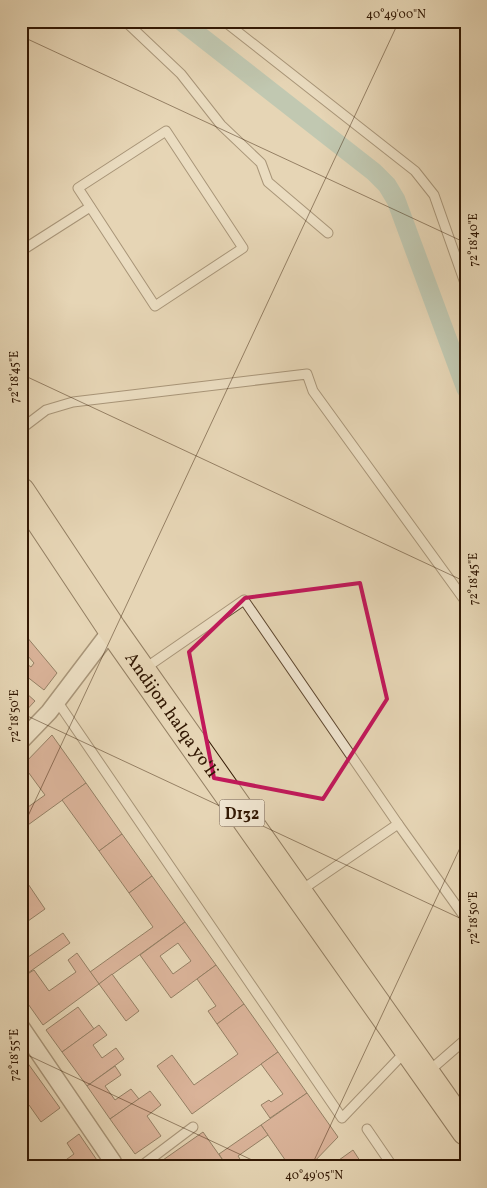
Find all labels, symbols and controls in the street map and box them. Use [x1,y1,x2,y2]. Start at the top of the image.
text: 40°49'00"N [366,7,426,23]
text: 72°18'40"E [466,213,482,267]
text: 72°18'45"E [7,351,23,403]
text: 72°18'45"E [466,553,482,605]
street label: Andijon halqa yo‘li [118,648,224,783]
text: 72°18'50"E [7,689,23,743]
road number: D132 [220,800,264,826]
text: 72°18'50"E [466,891,482,945]
text: 72°18'55"E [7,1029,23,1081]
text: 40°49'05"N [285,1168,343,1184]

